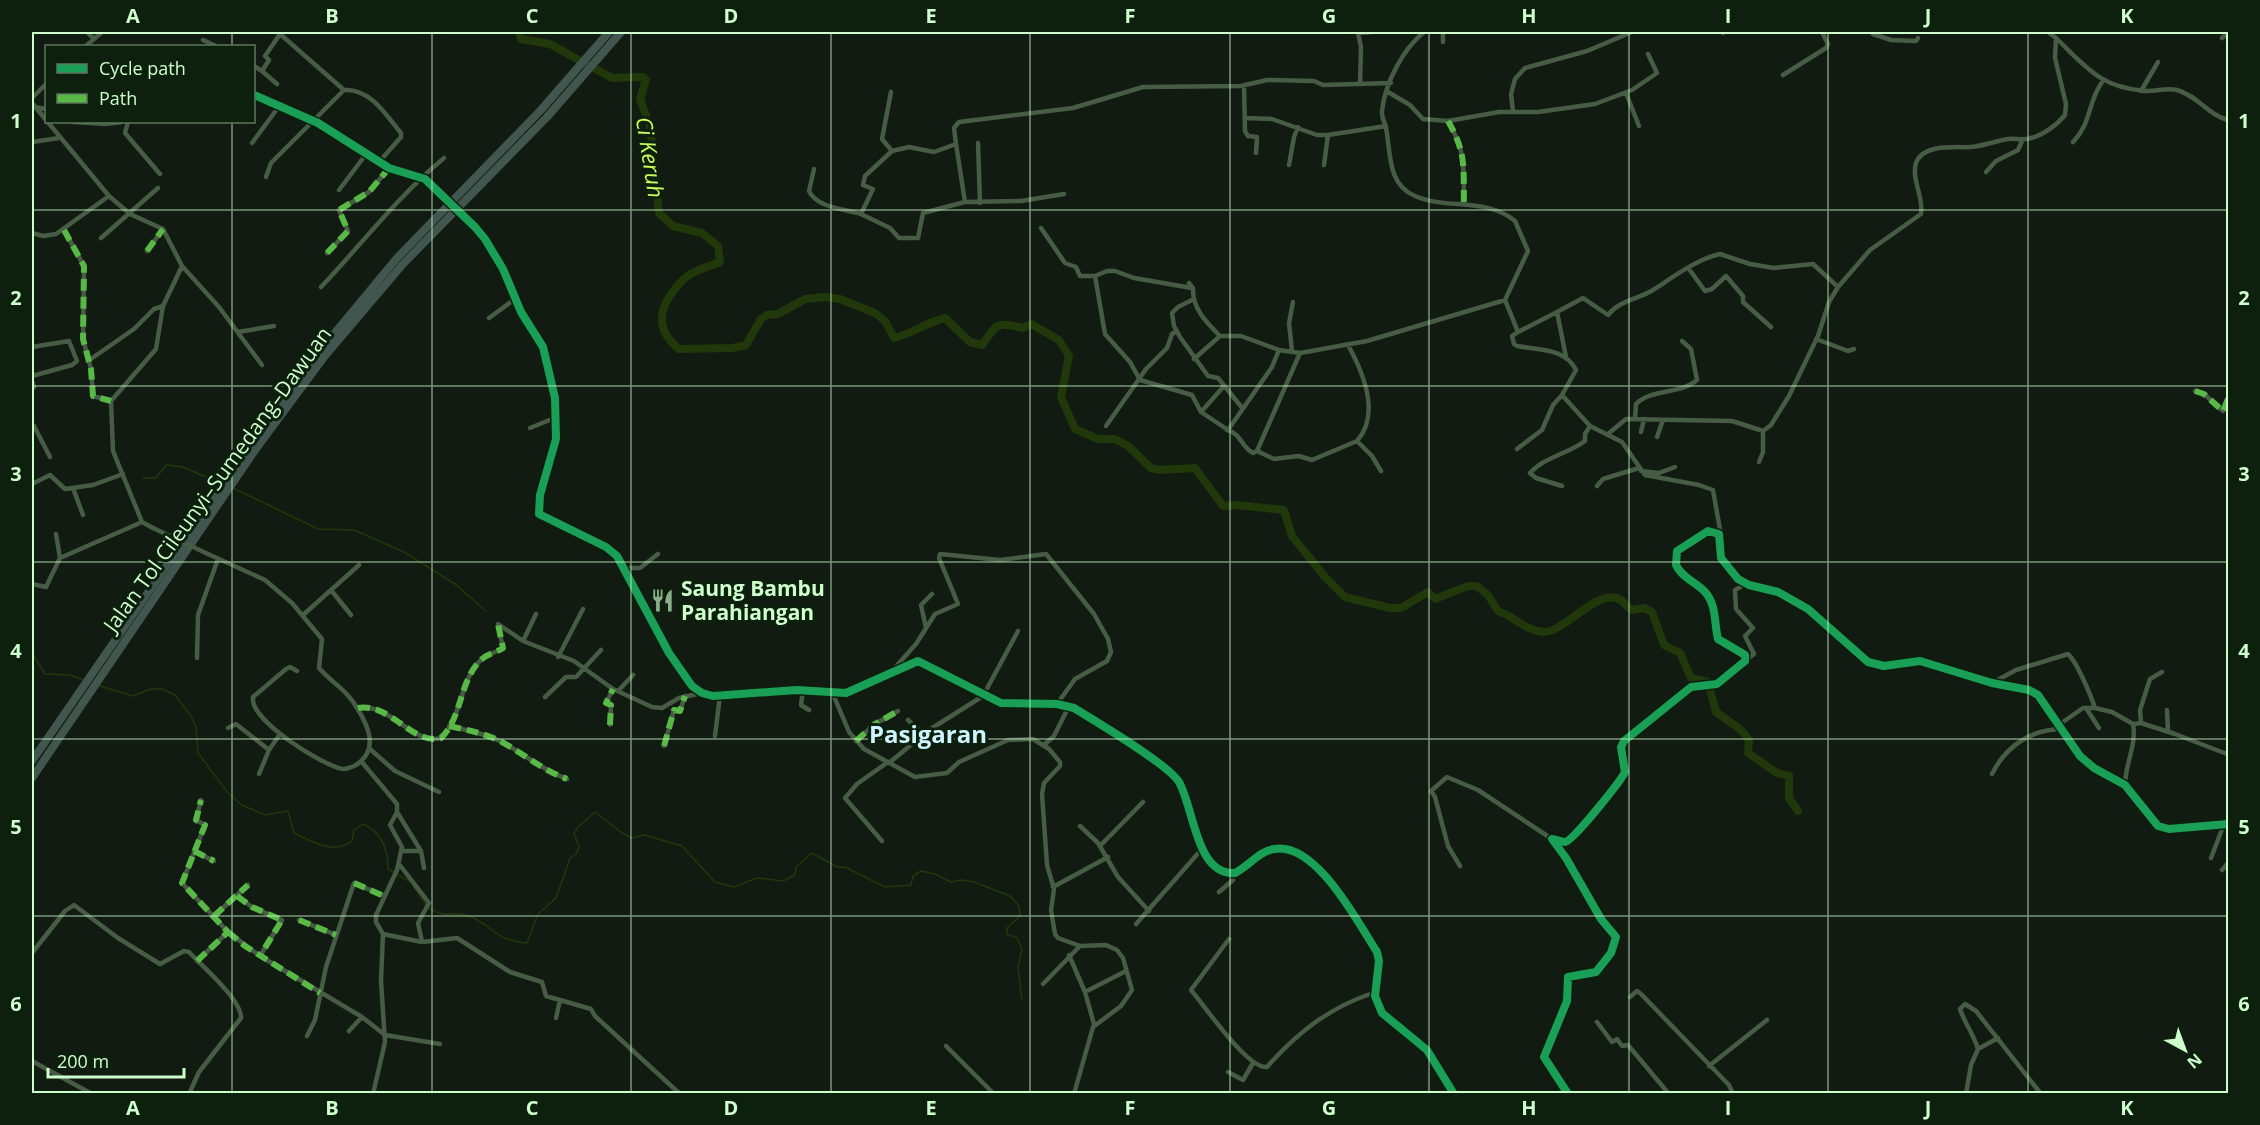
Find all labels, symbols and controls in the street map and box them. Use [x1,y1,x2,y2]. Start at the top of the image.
text: A [126,2,140,29]
text: B [325,2,339,29]
text: C [526,2,539,29]
text: D [724,2,738,29]
text: E [925,2,937,29]
text: F [1125,2,1135,29]
text: G [1322,2,1336,29]
text: H [1521,2,1537,29]
text: I [1725,2,1731,29]
text: J [1923,2,1931,29]
text: K [2120,2,2134,29]
legend [45,45,255,123]
text: Cycle path [99,56,186,80]
text: Path [99,86,137,110]
text: 1 [10,107,22,134]
text: 1 [2238,107,2250,134]
water label: Ci Keruh [630,114,672,200]
text: 2 [10,284,22,311]
text: 2 [2238,284,2250,311]
street label: Jalan Tol Cileunyi–Sumedang–Dawuan [96,321,337,639]
text: 3 [10,460,22,487]
text: 3 [2238,460,2250,487]
place label: Saung Bambu Parahiangan [681,574,825,626]
restaurant icon: Saung Bambu Parahiangan [650,587,676,613]
text: 4 [10,637,22,664]
text: 4 [2238,637,2250,664]
district label: Pasigaran [869,717,987,750]
text: 5 [10,813,22,840]
text: 5 [2238,813,2250,840]
text: 6 [10,990,22,1017]
text: 6 [2238,990,2250,1017]
north arrow [2155,1020,2215,1080]
scale bar [48,1041,184,1079]
text: 200 m [57,1049,109,1073]
text: N [2183,1049,2207,1074]
text: A [126,1094,140,1121]
text: B [325,1094,339,1121]
text: C [526,1094,539,1121]
text: D [724,1094,738,1121]
text: E [925,1094,937,1121]
text: F [1125,1094,1135,1121]
text: G [1322,1094,1336,1121]
text: H [1521,1094,1537,1121]
text: I [1725,1094,1731,1121]
text: J [1923,1094,1931,1121]
text: K [2120,1094,2134,1121]

